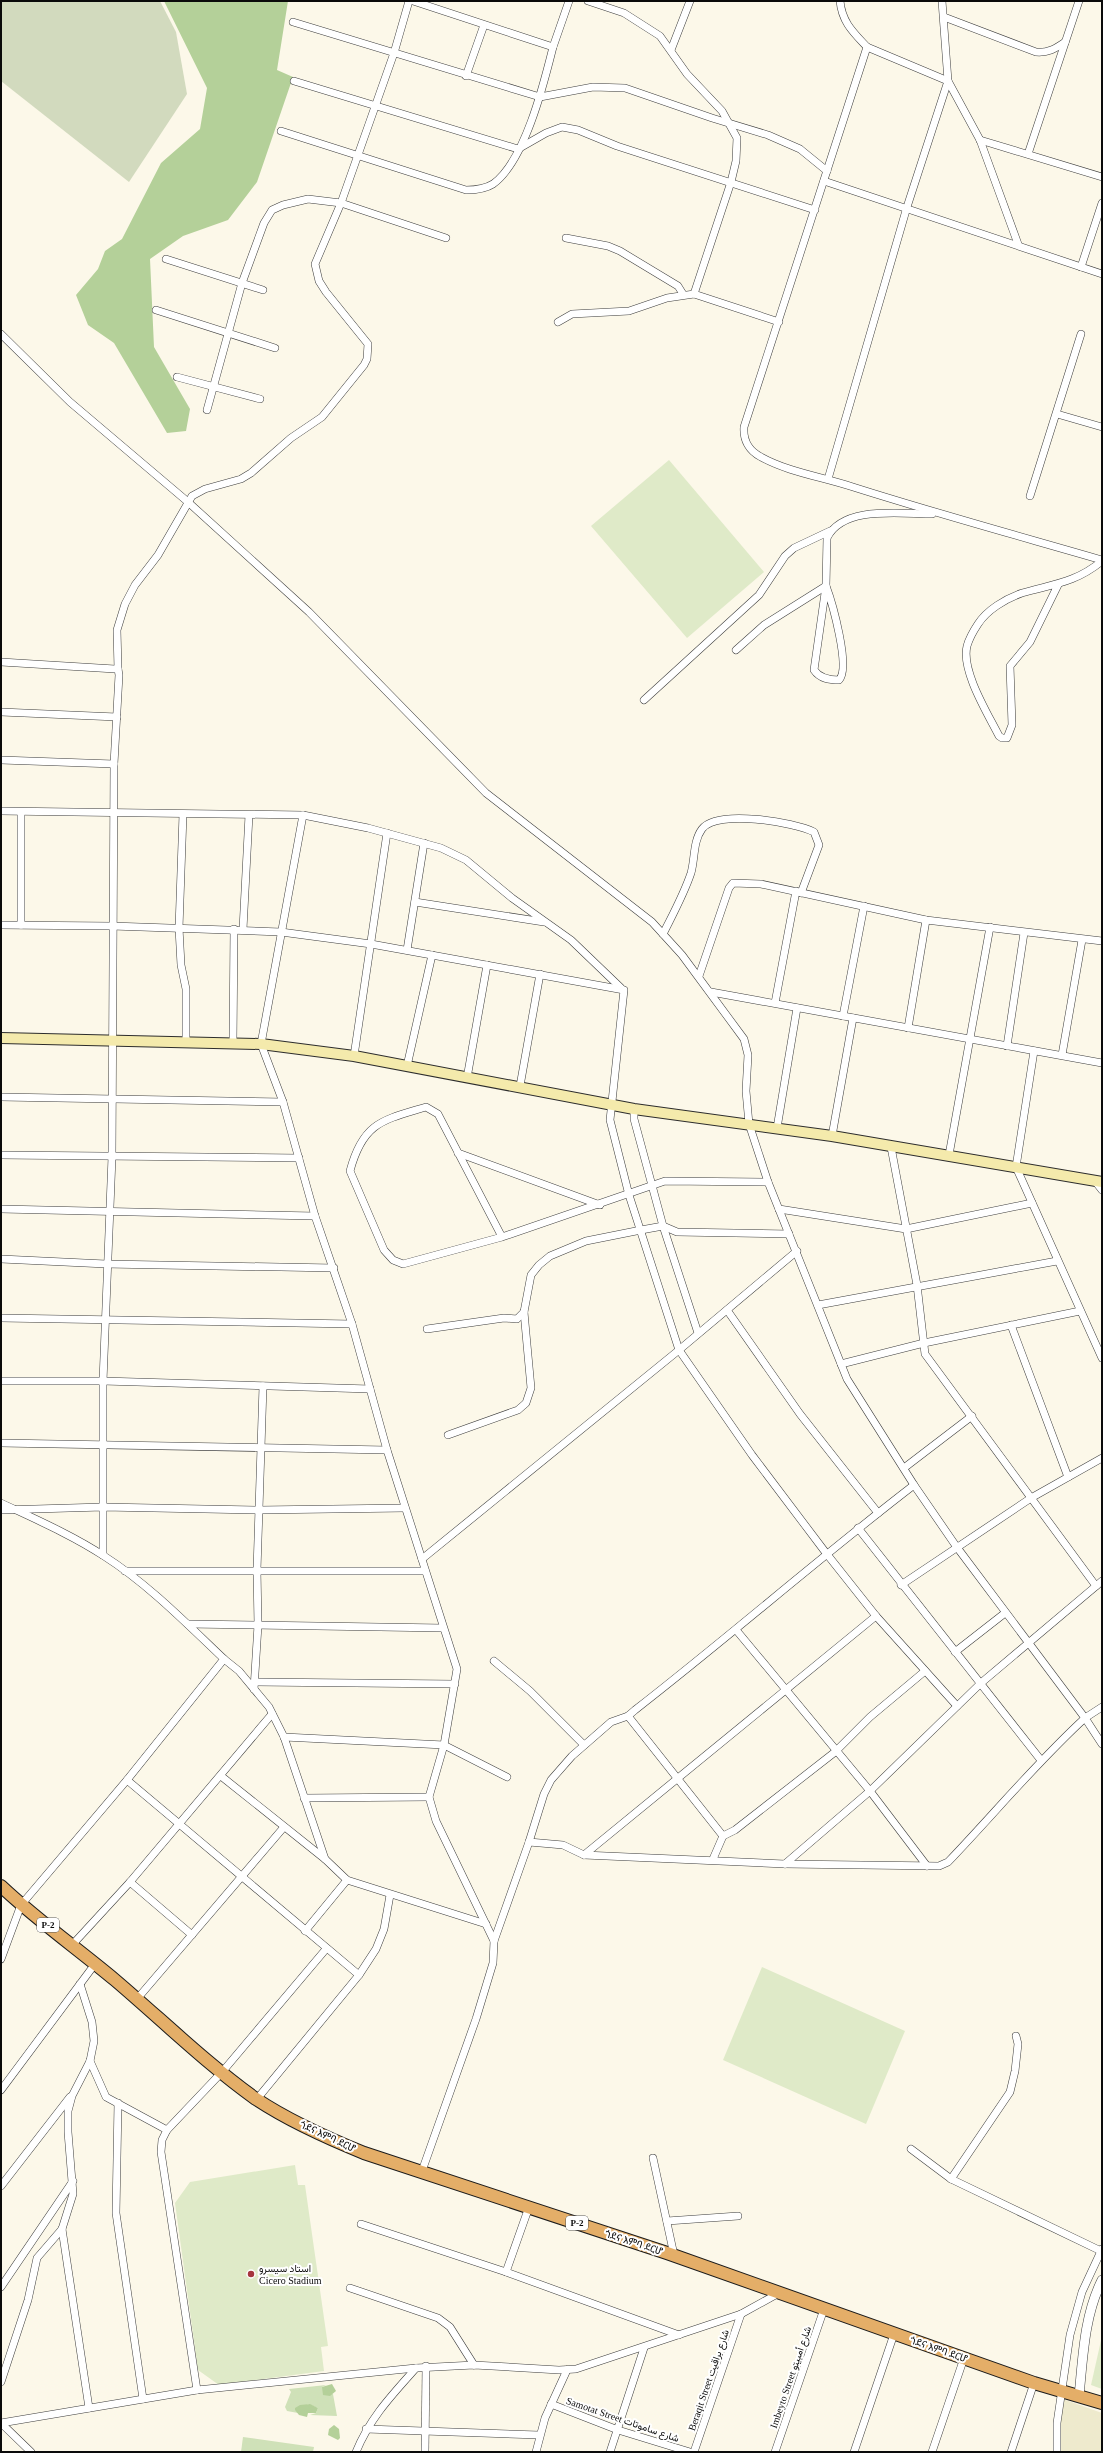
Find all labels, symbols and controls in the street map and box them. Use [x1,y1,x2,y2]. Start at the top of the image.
road number: P-2 [37,1918,59,1932]
street label: ጎደና እምባ ደርሆ [298,2119,358,2154]
road number: P-2 [566,2216,588,2230]
street label: ጎደና እምባ ደርሆ [604,2228,664,2257]
place label: استاد سيسرو Cicero Stadium [259,2263,322,2286]
marker: استاد سيسرو Cicero Stadium [246,2269,256,2279]
street label: Imbeyto Street شارع أمبيتو [768,2325,814,2430]
street label: Beraqit Street شارع براقيت [686,2328,732,2433]
street label: ጎደና እምባ ደርሆ [909,2334,969,2365]
street label: Samotat Street شارع ساموتات [565,2395,681,2445]

